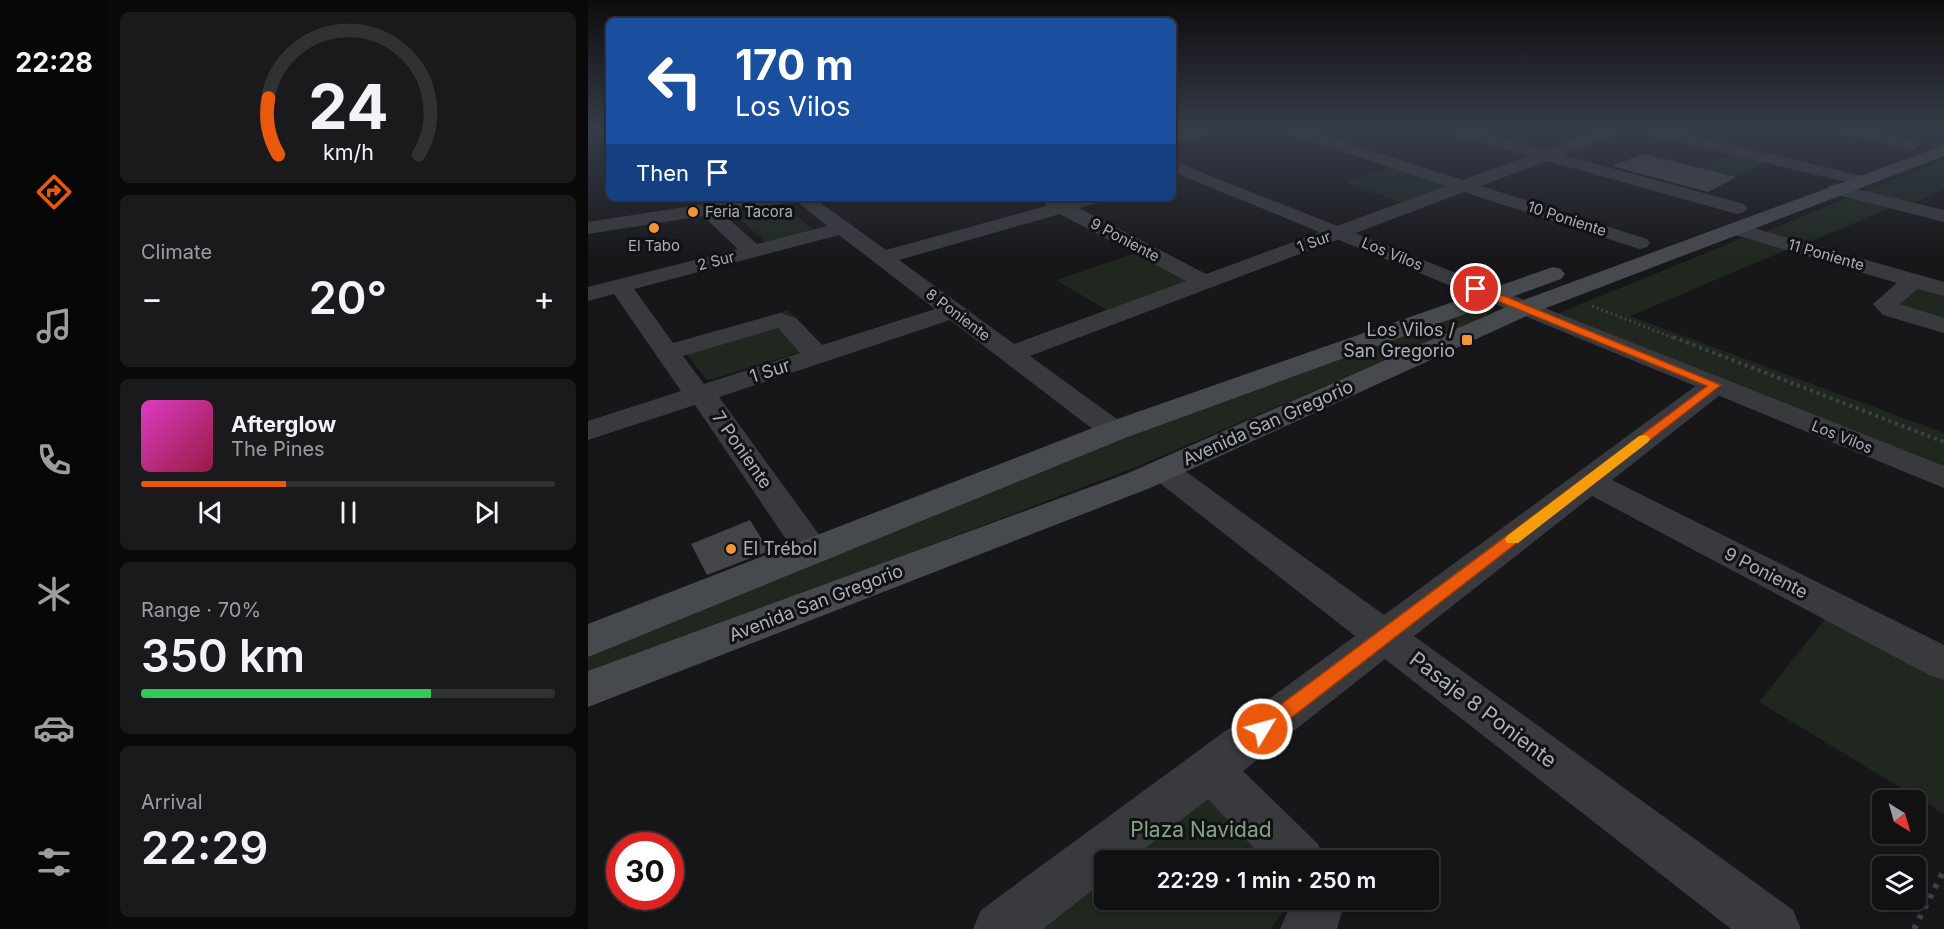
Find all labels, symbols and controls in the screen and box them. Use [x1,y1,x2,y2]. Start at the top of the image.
text: 170 m [735,39,853,90]
icon: left [636,42,714,120]
text: 22:28 [15,46,93,79]
text: 24 [308,69,388,144]
text: Los Vilos [735,90,850,123]
text: km/h [323,139,373,165]
icon: arrive [701,156,734,189]
text: Then [636,160,689,186]
icon: directions [33,171,75,213]
street label: 10 Poniente [1525,197,1609,240]
place label: Feria Tacora [705,202,793,221]
marker: Feria Tacora [686,205,700,219]
street label: 9 Poniente [1087,213,1163,266]
marker: El Tabo [647,221,661,235]
street label: 1 Sur [1294,227,1334,256]
street label: Los Vilos [1359,233,1426,274]
street label: 11 Poniente [1786,235,1867,274]
place label: El Tabo [628,236,680,255]
text: Climate [141,240,212,264]
street label: 2 Sur [695,247,737,274]
pin [1450,263,1501,314]
text: 20° [309,270,387,325]
icon: arrive [1459,272,1492,305]
text: − [141,278,163,318]
text: + [533,278,555,318]
street label: 8 Poniente [922,284,994,345]
icon: music [33,305,75,347]
place label: Los Vilos / San Gregorio [1343,319,1456,361]
marker: Los Vilos / San Gregorio [1460,333,1474,347]
street label: 1 Sur [747,354,793,387]
street label: Avenida San Gregorio [1179,375,1356,470]
street label: 7 Poniente [708,407,777,493]
text: Afterglow [231,411,336,437]
street label: Los Vilos [1809,416,1876,457]
text: The Pines [231,437,325,461]
icon: phone [33,439,75,481]
icon: previous [194,496,227,529]
icon: pause [332,496,365,529]
icon: next [470,496,503,529]
place label: El Trébol [743,538,817,559]
marker: El Trébol [724,542,738,556]
street label: 9 Poniente [1721,543,1811,603]
street label: Avenida San Gregorio [726,560,906,645]
icon: climate [33,573,75,615]
text: Range · 70% [141,598,261,622]
text: 350 km [141,628,305,683]
street label: Pasaje 8 Poniente [1405,646,1562,773]
position arrow [1230,697,1294,761]
icon: car [33,707,75,749]
text: Arrival [141,790,203,814]
north arrow [1872,790,1926,844]
map controls [1872,790,1926,910]
park label: Plaza Navidad [1130,817,1272,842]
text: 22:29 [141,820,268,875]
speed limit sign: 30 [606,832,684,910]
icon: filters [33,841,75,883]
button: layers [1872,856,1926,910]
text: 22:29 · 1 min · 250 m [1157,867,1376,893]

